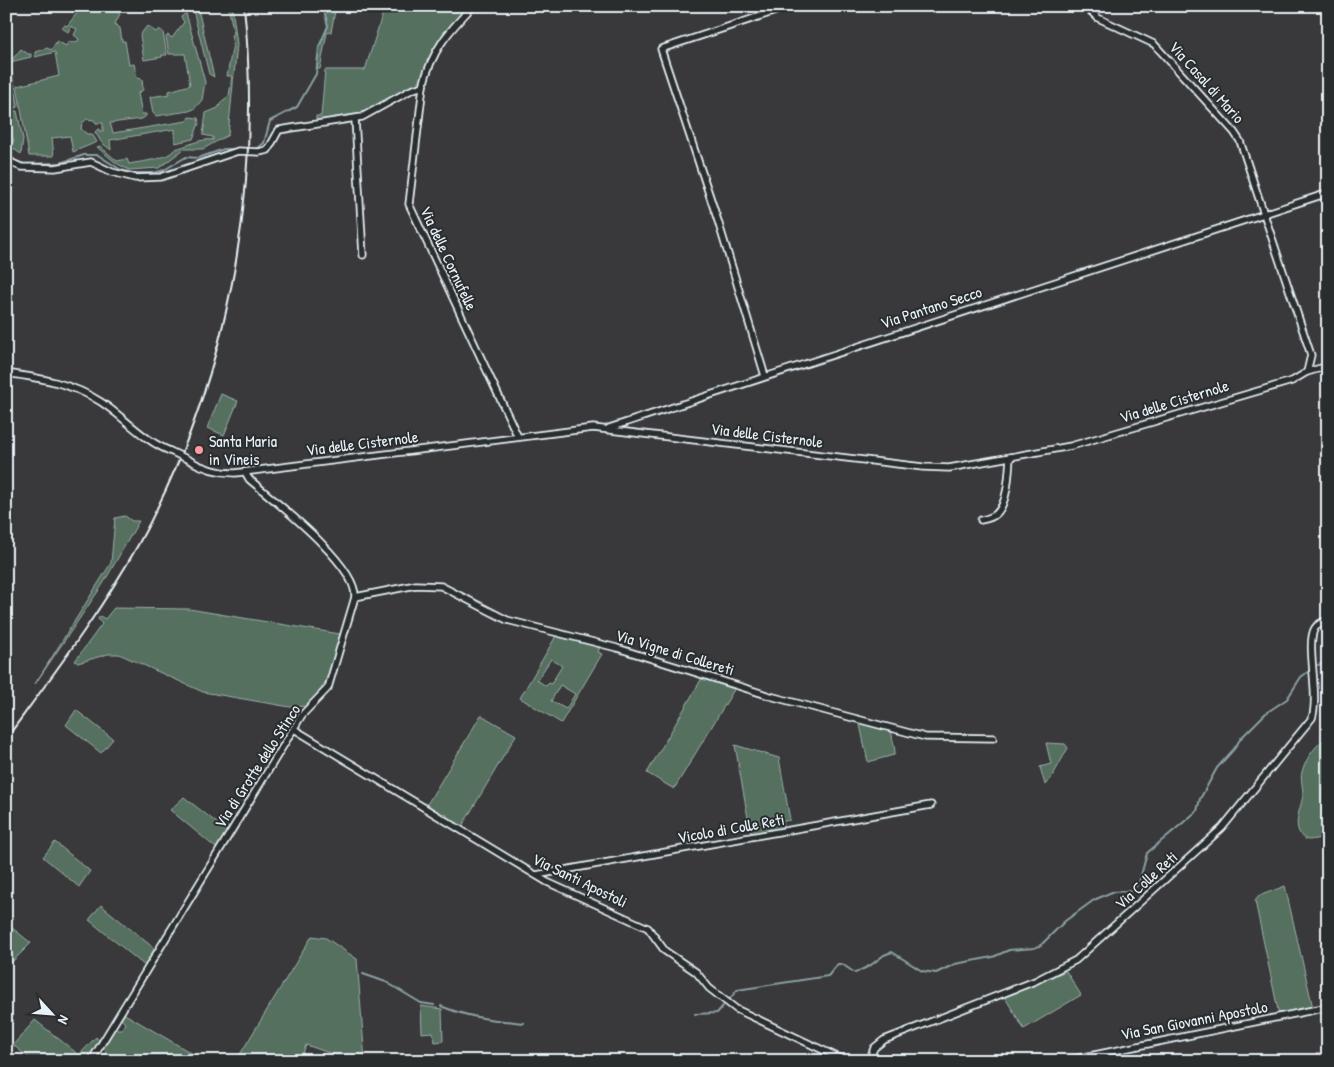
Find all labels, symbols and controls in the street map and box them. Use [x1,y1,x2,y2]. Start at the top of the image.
street label: Via Casal di Mario [1164,36,1250,128]
street label: Via delle Cornufelle [415,202,483,314]
street label: Via Pantano Secco [877,280,985,334]
street label: Via delle Cisternole [1117,374,1232,428]
street label: Via delle Cisternole [710,417,825,453]
street label: Via delle Cisternole [305,425,420,461]
place label: Santa Maria in Vineis [209,430,277,470]
marker: Santa Maria in Vineis [193,444,205,456]
street label: Via Vigne di Collereti [613,623,737,681]
street label: Via di Grotte dello Stinco [209,699,306,832]
street label: Vicolo di Colle Reti [676,808,786,848]
street label: Via Colle Reti [1110,846,1182,914]
street label: Via Santi Apostoli [529,847,631,913]
north arrow [28,990,78,1040]
street label: Via San Giovanni Apostolo [1119,995,1270,1045]
text: N [54,1012,74,1028]

